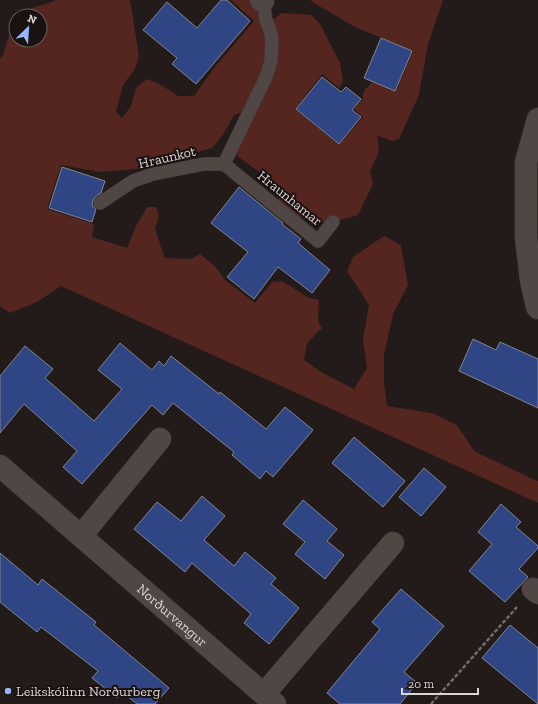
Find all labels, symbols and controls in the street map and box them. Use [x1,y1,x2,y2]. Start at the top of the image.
north arrow [8,8,48,48]
text: N [25,12,39,27]
street label: Hraunkot [137,142,198,172]
street label: Hraunhamar [254,167,326,230]
street label: Norðurvangur [133,580,211,651]
scale bar [402,670,478,696]
text: 20 m [408,677,435,691]
place label: Leikskólinn Norðurberg [16,683,161,700]
marker: Leikskólinn Norðurberg [3,686,13,696]

